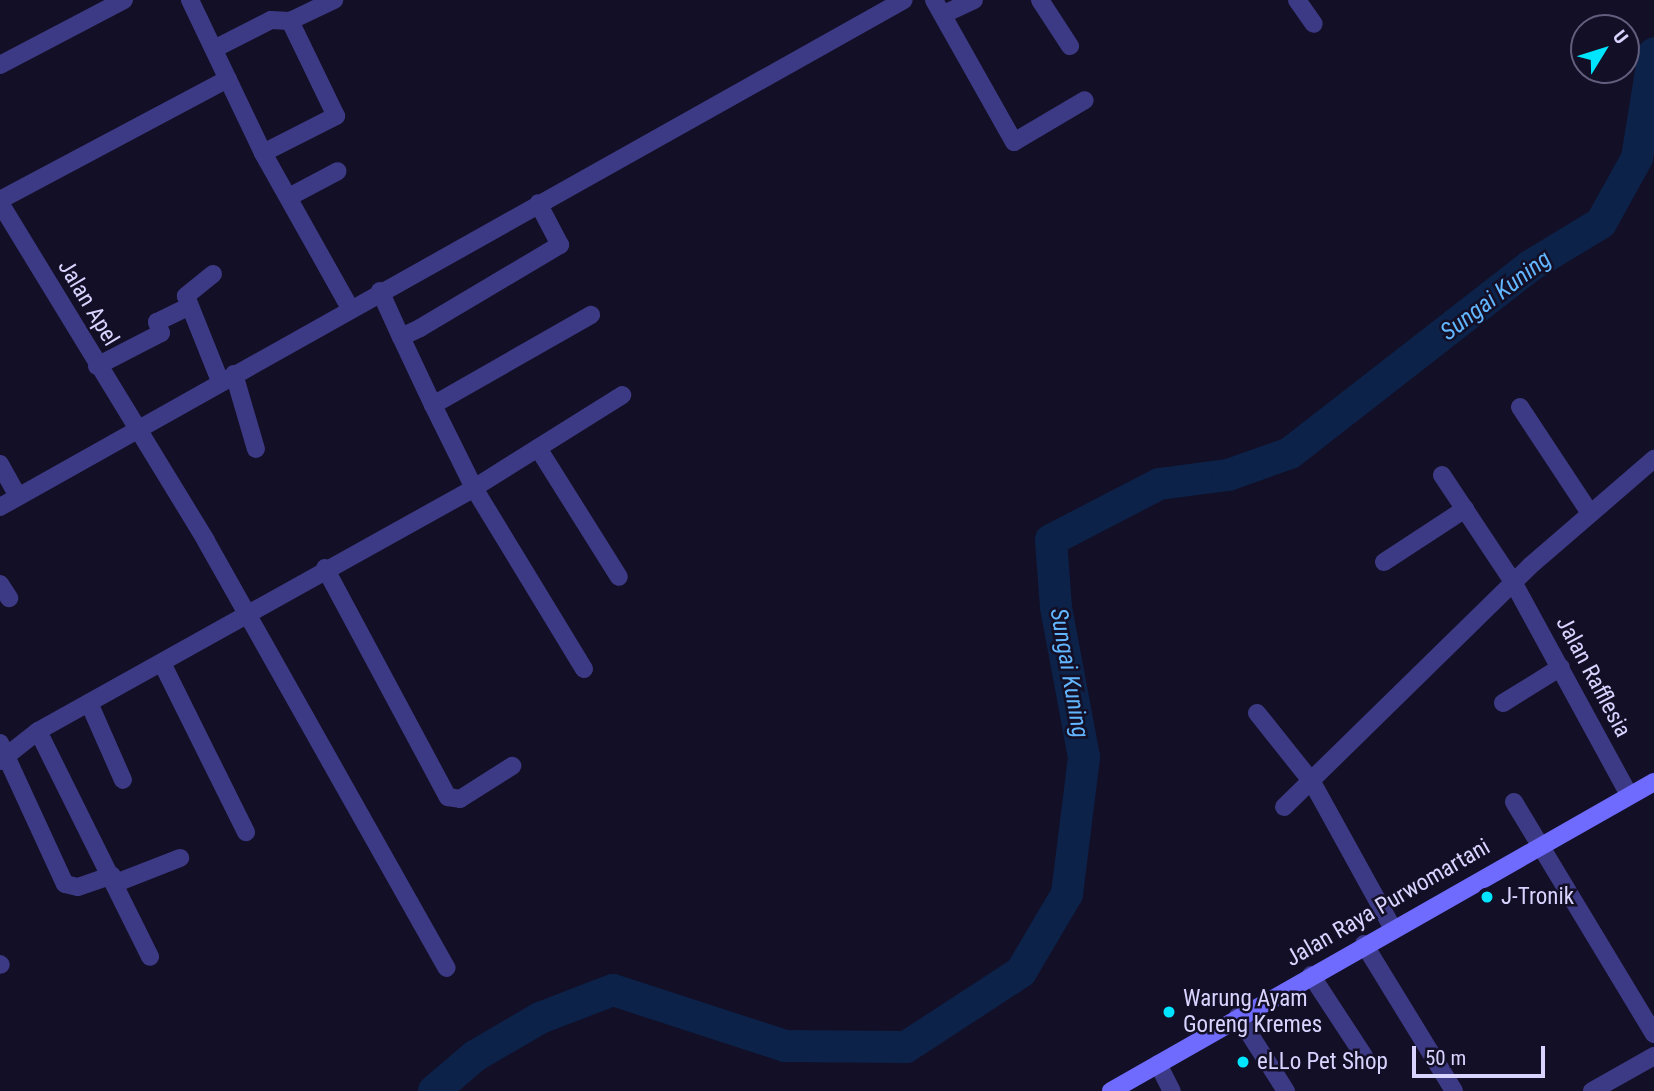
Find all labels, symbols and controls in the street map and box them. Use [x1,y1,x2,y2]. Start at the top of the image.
north arrow [1570,14,1640,84]
text: U [1608,26,1633,48]
water label: Sungai Kuning [1435,245,1557,347]
street label: Jalan Apel [52,255,124,351]
water label: Sungai Kuning [1043,606,1095,740]
street label: Jalan Rafflesia [1550,612,1636,742]
street label: Jalan Raya Purwomartani [1281,833,1495,973]
place label: J-Tronik [1501,883,1574,911]
marker: J-Tronik [1479,889,1495,905]
place label: Warung Ayam Goreng Kremes [1183,985,1322,1039]
marker: Warung Ayam Goreng Kremes [1161,1004,1177,1020]
scale bar [1416,1032,1549,1076]
text: 50 m [1425,1046,1466,1070]
place label: eLLo Pet Shop [1257,1048,1388,1076]
marker: eLLo Pet Shop [1235,1054,1251,1070]

